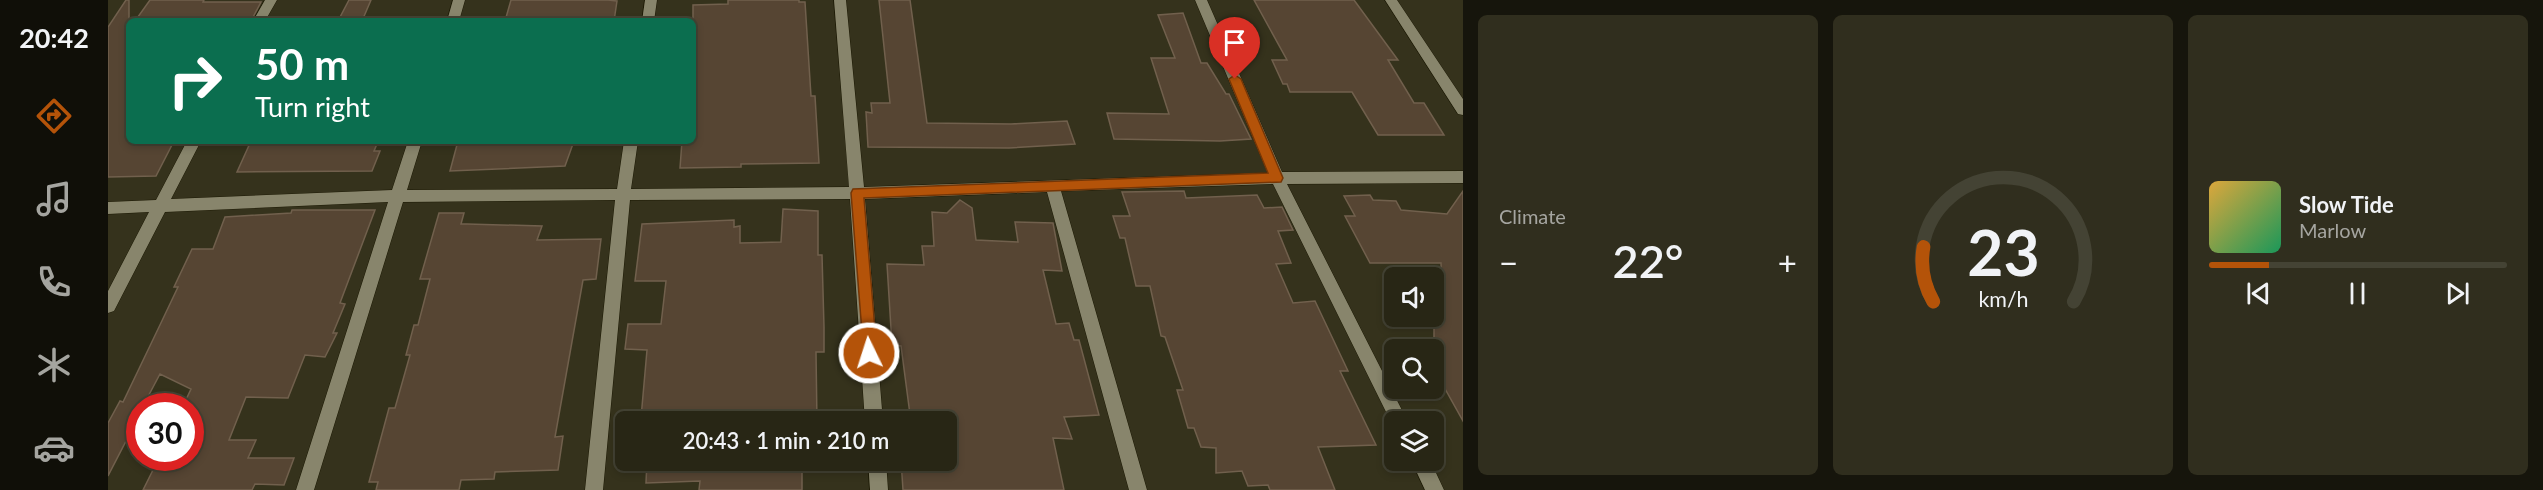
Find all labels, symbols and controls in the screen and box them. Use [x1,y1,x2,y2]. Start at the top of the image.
pin [1209,17,1260,79]
text: 20:42 [19,21,89,54]
icon: arrive [1218,26,1251,59]
text: 50 m [255,39,349,89]
icon: right [156,42,234,120]
text: Turn right [255,90,370,123]
icon: directions [33,95,75,137]
icon: music [33,178,75,220]
text: Slow Tide [2299,191,2394,218]
text: Climate [1499,204,1566,228]
text: 23 [1967,214,2039,289]
text: Marlow [2299,218,2366,242]
text: 22° [1613,234,1683,288]
text: − [1499,242,1518,282]
text: + [1778,242,1797,282]
icon: phone [33,261,75,303]
map controls [1384,267,1444,471]
button: sound [1384,267,1444,327]
icon: previous [2242,277,2275,310]
icon: pause [2341,277,2374,310]
icon: next [2441,277,2474,310]
text: km/h [1978,286,2028,312]
position arrow [837,321,901,385]
button: search [1384,339,1444,399]
icon: climate [33,344,75,386]
speed limit sign: 30 [126,393,204,471]
button: layers [1384,411,1444,471]
icon: car [33,427,75,469]
text: 20:43 · 1 min · 210 m [683,427,889,454]

